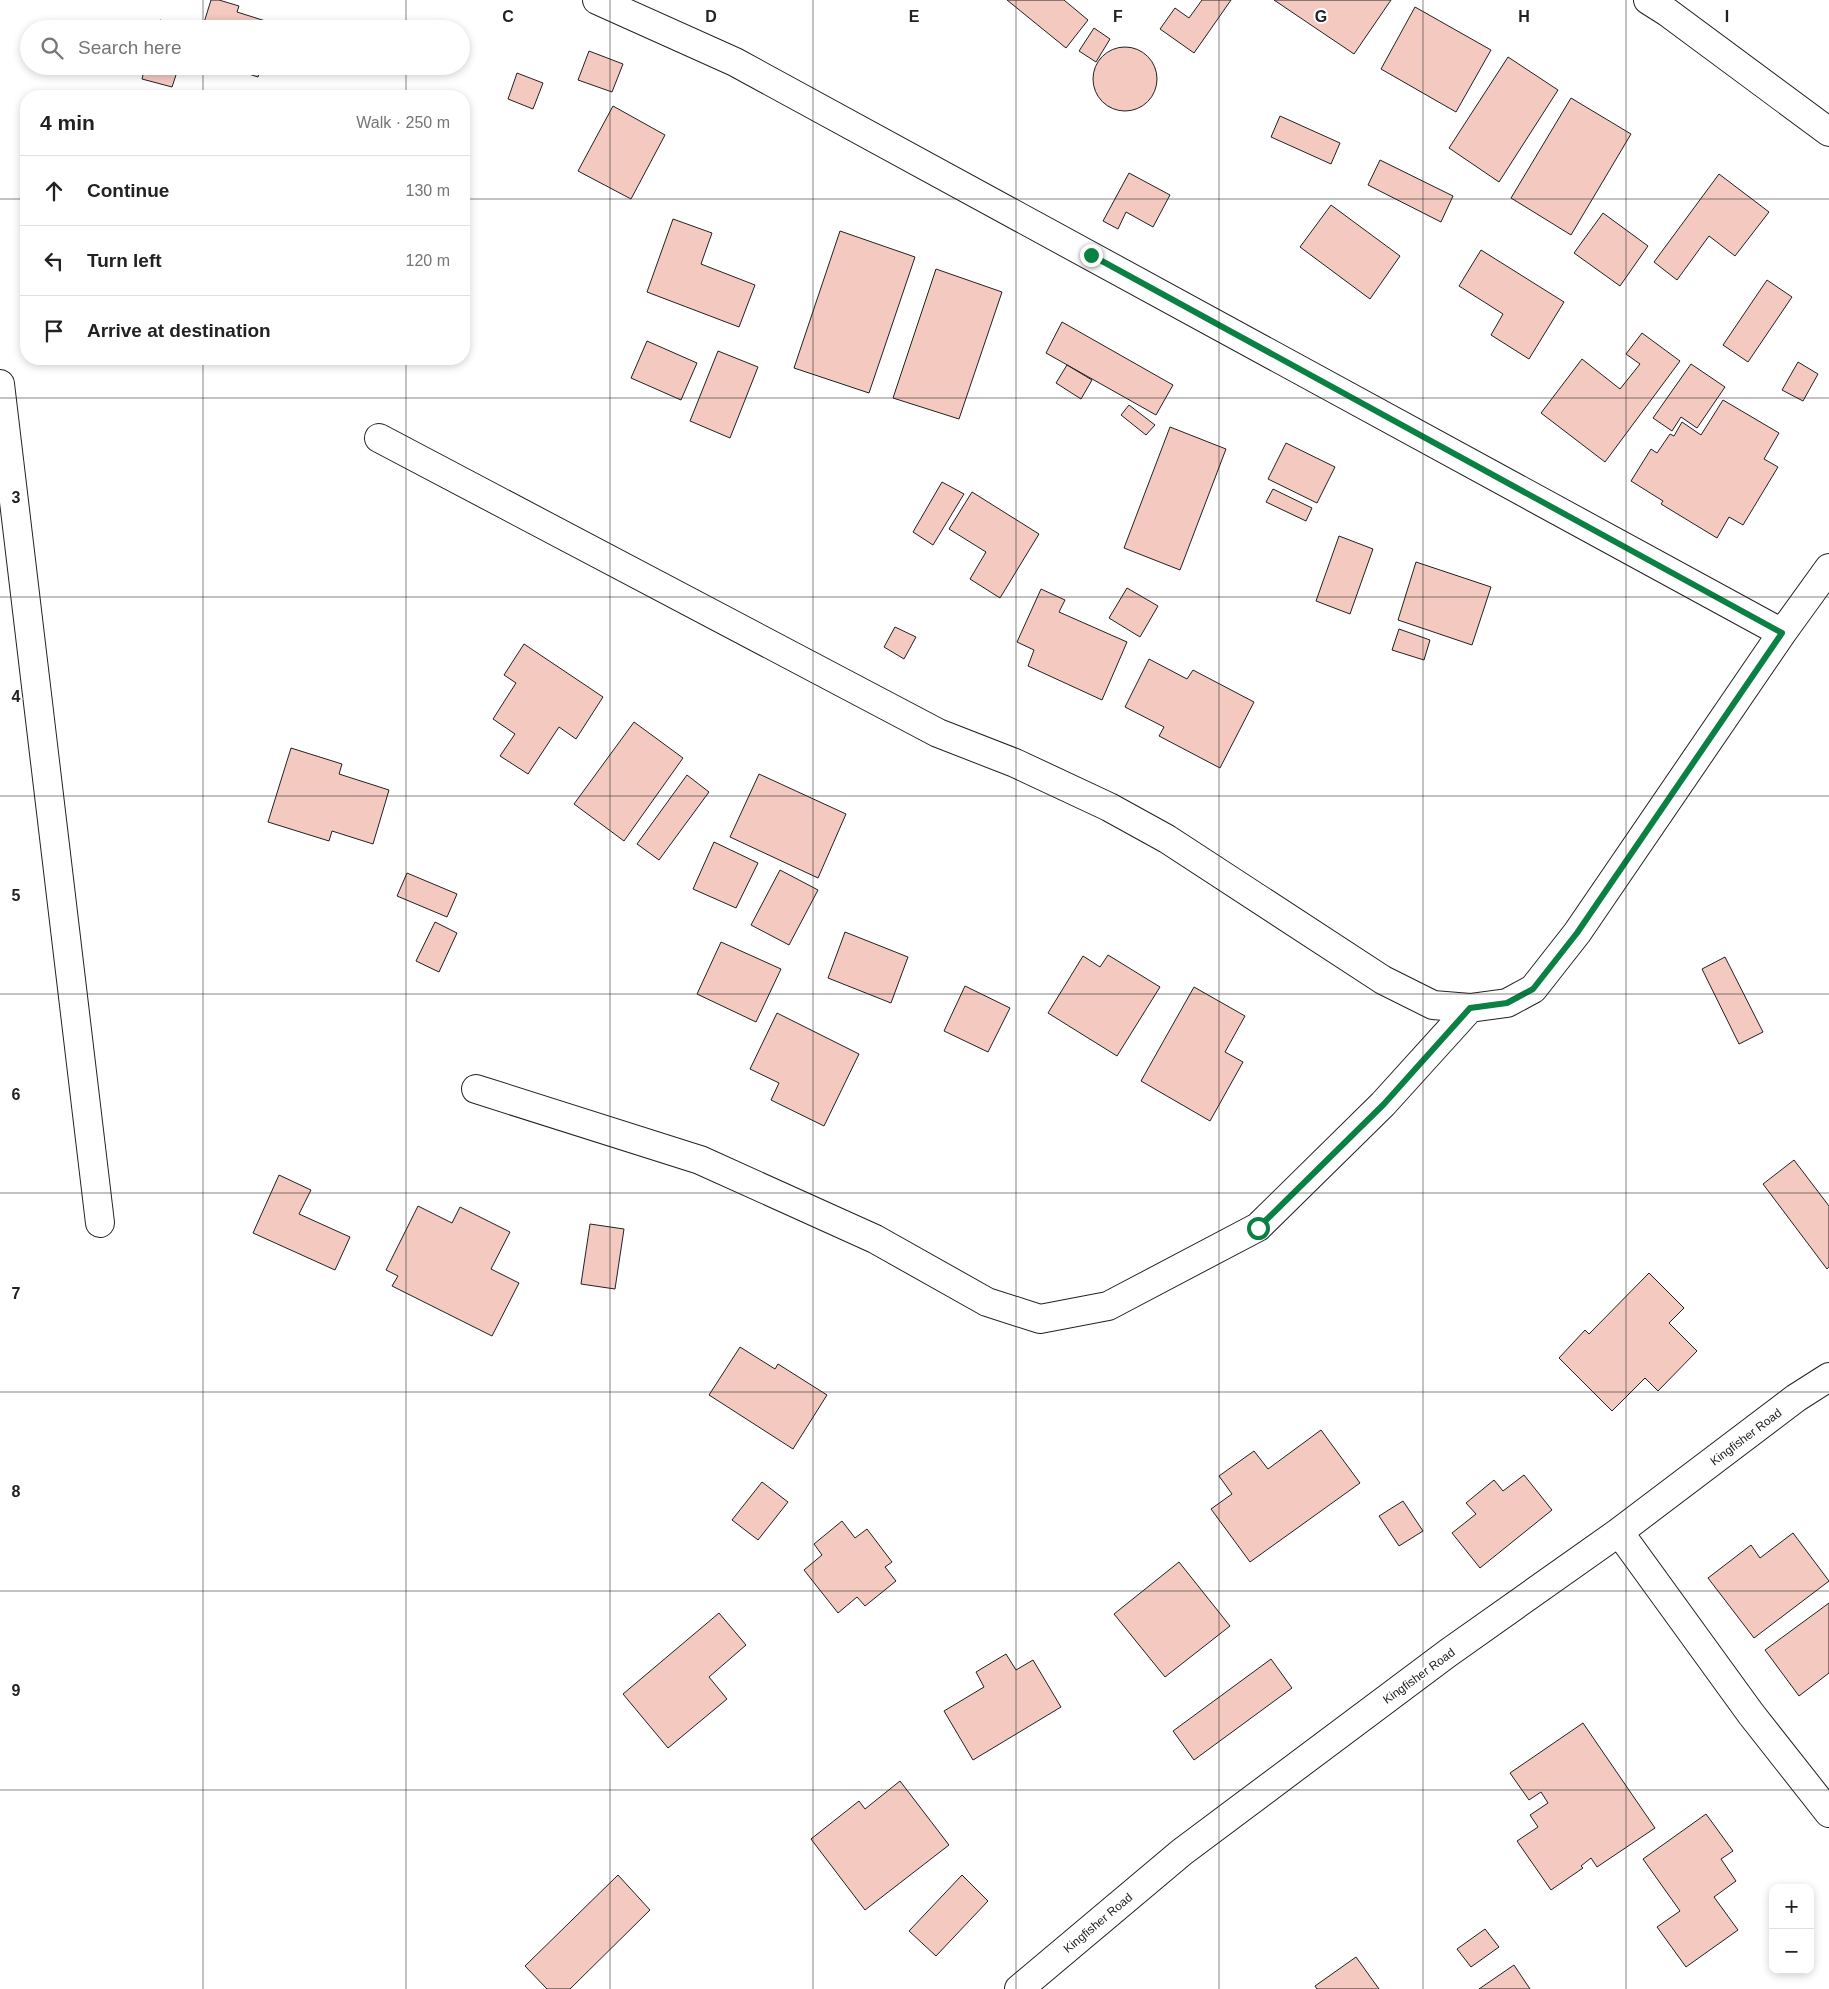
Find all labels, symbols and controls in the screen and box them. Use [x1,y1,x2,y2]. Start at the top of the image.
text: C [502,8,514,25]
text: D [705,8,717,25]
text: E [909,8,920,25]
text: F [1113,8,1123,25]
text: G [1315,8,1327,25]
text: H [1518,8,1530,25]
text: I [1725,8,1729,25]
search box [20,20,470,75]
icon: search [38,34,66,62]
text: Search here [78,37,182,58]
text: 4 min [40,111,95,134]
text: Walk · 250 m [356,114,450,131]
icon: ahead [40,177,68,205]
text: Continue [87,180,169,201]
text: 130 m [406,182,450,199]
route end [1080,244,1103,267]
icon: left [40,247,68,275]
text: Turn left [87,250,162,271]
text: 120 m [406,252,450,269]
icon: arrive [40,317,68,345]
text: Arrive at destination [87,320,271,341]
text: 3 [12,489,21,506]
text: 4 [12,688,21,705]
text: 5 [12,887,21,904]
text: 6 [12,1086,21,1103]
route start [1247,1217,1270,1240]
text: 7 [12,1285,21,1302]
street label: Kingfisher Road [1708,1406,1784,1468]
text: 8 [12,1483,21,1500]
street label: Kingfisher Road [1380,1645,1458,1707]
text: 9 [12,1682,21,1699]
map controls [1769,1884,1814,1974]
button: + [1769,1884,1814,1929]
street label: Kingfisher Road [1061,1890,1135,1956]
button: − [1769,1929,1814,1974]

